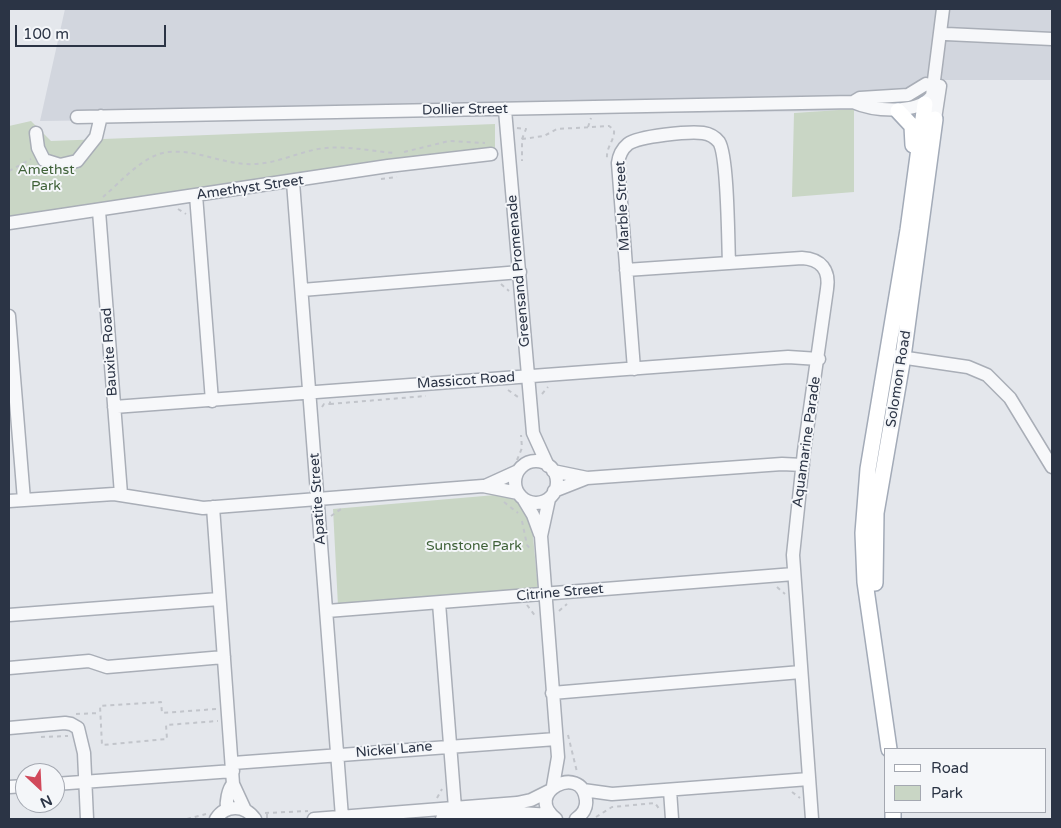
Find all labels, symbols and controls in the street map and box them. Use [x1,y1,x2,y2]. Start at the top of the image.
scale bar [18,15,169,47]
text: 100 m [23,25,69,43]
street label: Dollier Street [422,101,508,119]
street label: Marble Street [612,160,634,252]
park label: Amethst Park [17,162,75,194]
street label: Amethyst Street [195,172,305,204]
street label: Greensand Promenade [504,194,534,348]
street label: Bauxite Road [99,307,121,397]
street label: Solomon Road [883,329,915,429]
street label: Massicot Road [416,369,516,393]
street label: Aquamarine Parade [789,375,825,509]
street label: Apatite Street [306,452,330,546]
park label: Sunstone Park [426,538,522,554]
street label: Citrine Street [516,581,604,605]
street label: Nickel Lane [355,738,433,762]
legend [884,748,1046,813]
text: Road [931,759,969,777]
north arrow [15,763,65,813]
text: Park [931,784,963,802]
text: N [37,791,55,811]

